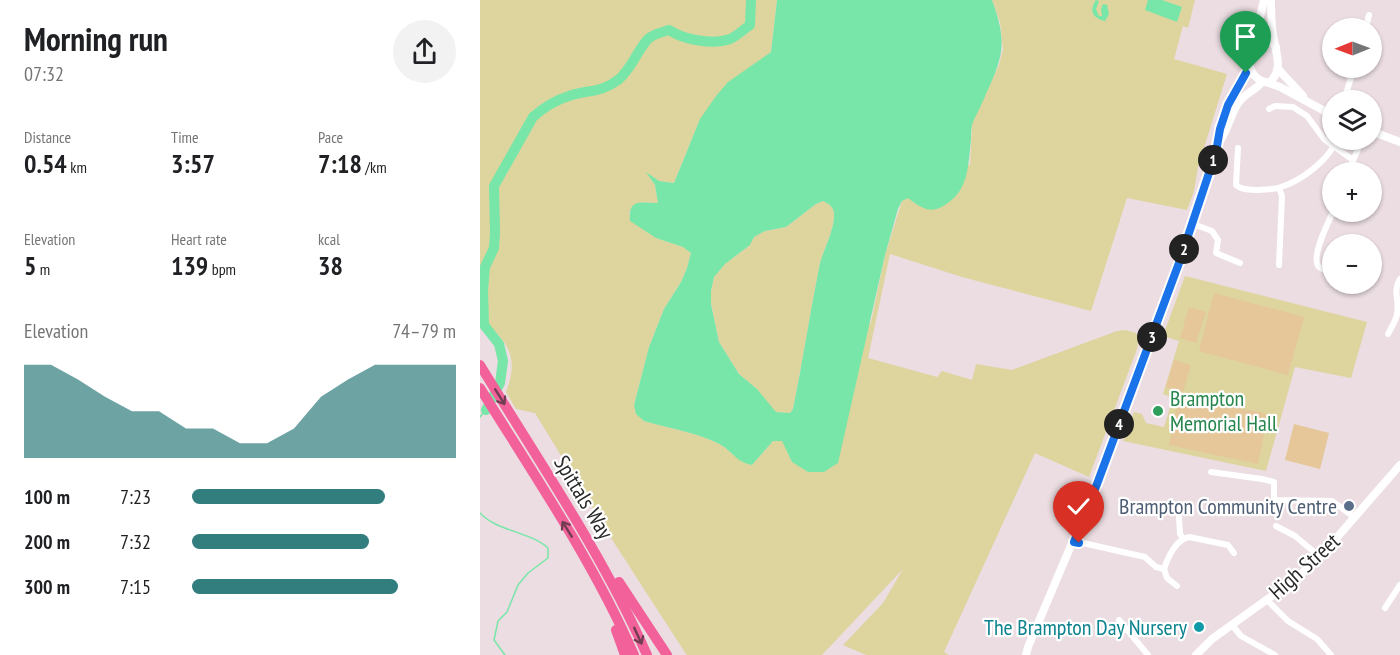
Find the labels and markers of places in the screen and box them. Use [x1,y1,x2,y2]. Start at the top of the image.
pin [1220,11,1271,73]
pin: 1 [1198,145,1228,175]
pin: 2 [1169,234,1199,264]
pin: 3 [1137,322,1167,352]
place label: Brampton Memorial Hall [1170,384,1278,437]
marker: Brampton Memorial Hall [1151,404,1165,418]
pin: 4 [1104,409,1134,439]
pin [1053,481,1104,543]
place label: Brampton Community Centre [1119,492,1337,520]
marker: Brampton Community Centre [1342,499,1356,513]
place label: The Brampton Day Nursery [984,613,1188,641]
marker: The Brampton Day Nursery [1192,620,1206,634]

